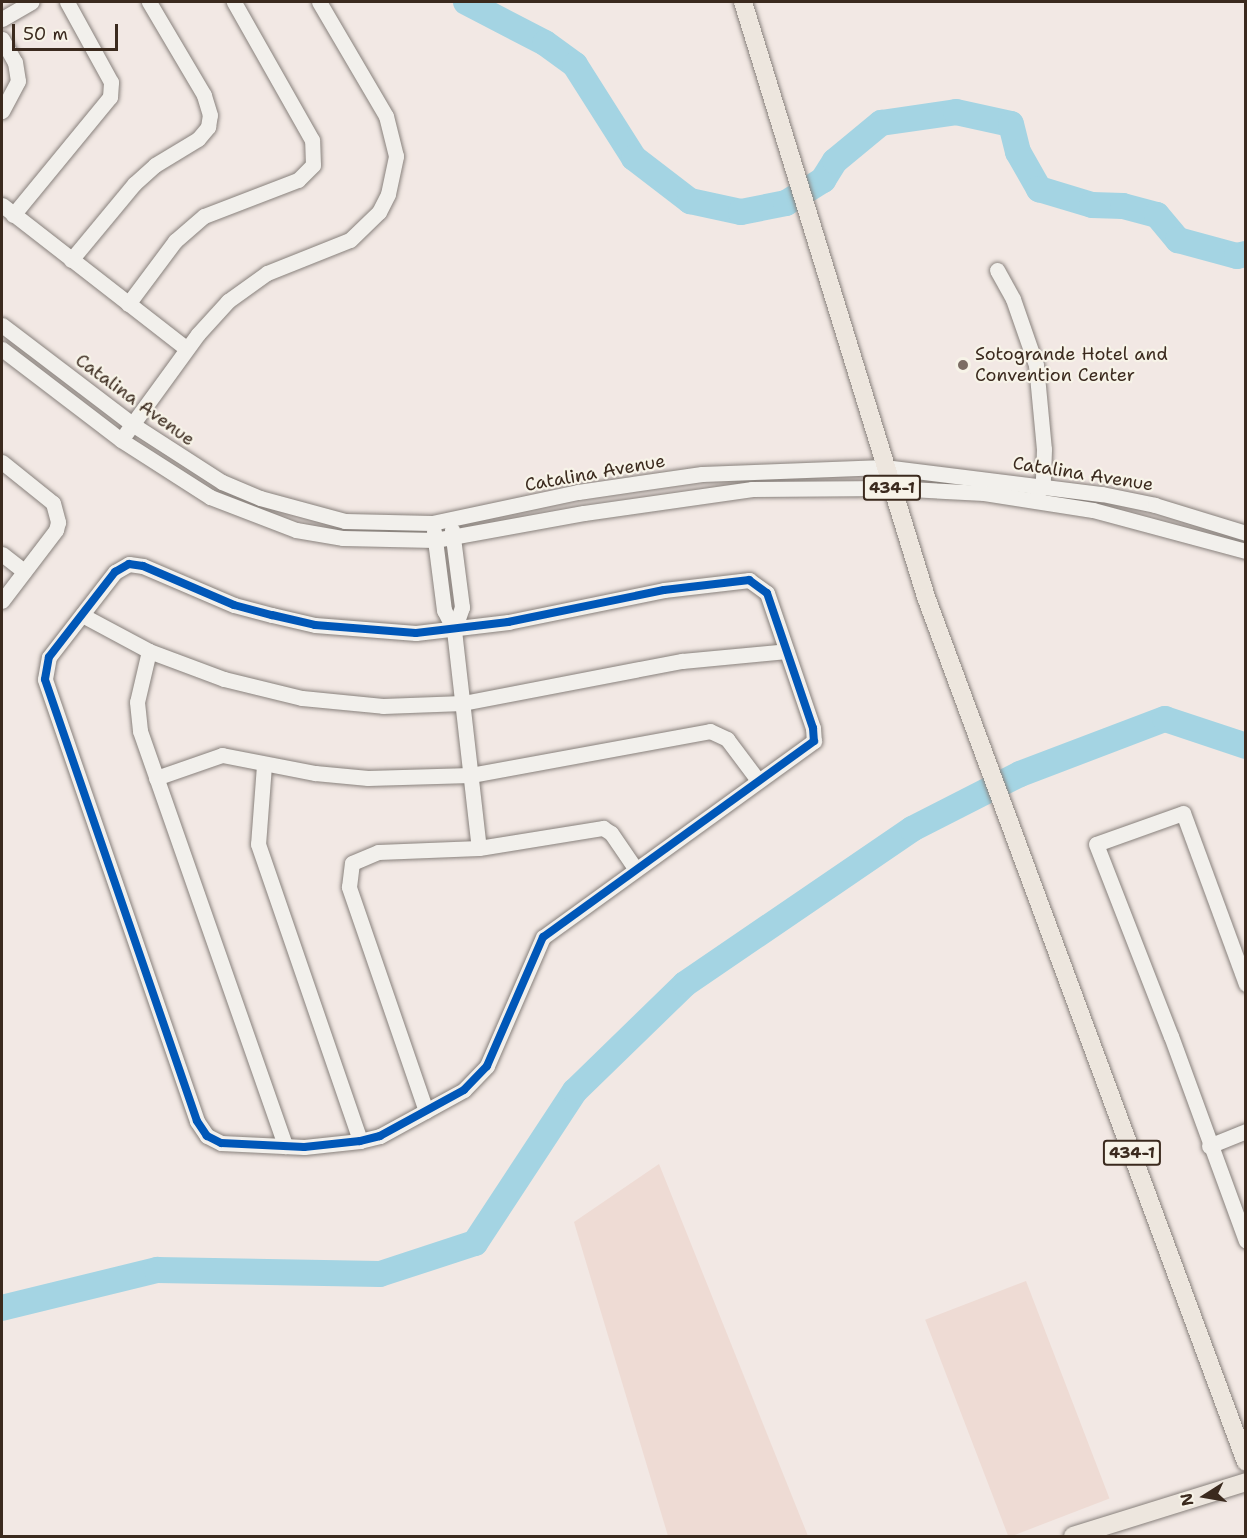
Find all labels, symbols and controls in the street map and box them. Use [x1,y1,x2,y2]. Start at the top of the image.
scale bar [15,12,122,50]
text: 50 m [23,22,68,46]
place label: Sotogrande Hotel and Convention Center [975,344,1168,386]
street label: Catalina Avenue [71,349,199,451]
marker: Sotogrande Hotel and Convention Center [956,358,970,372]
street label: Catalina Avenue [523,450,667,496]
street label: Catalina Avenue [1011,452,1155,496]
road number: 434-1 [862,475,922,501]
road number: 434-1 [1102,1140,1162,1166]
north arrow [1175,1466,1235,1526]
text: N [1175,1491,1198,1508]

